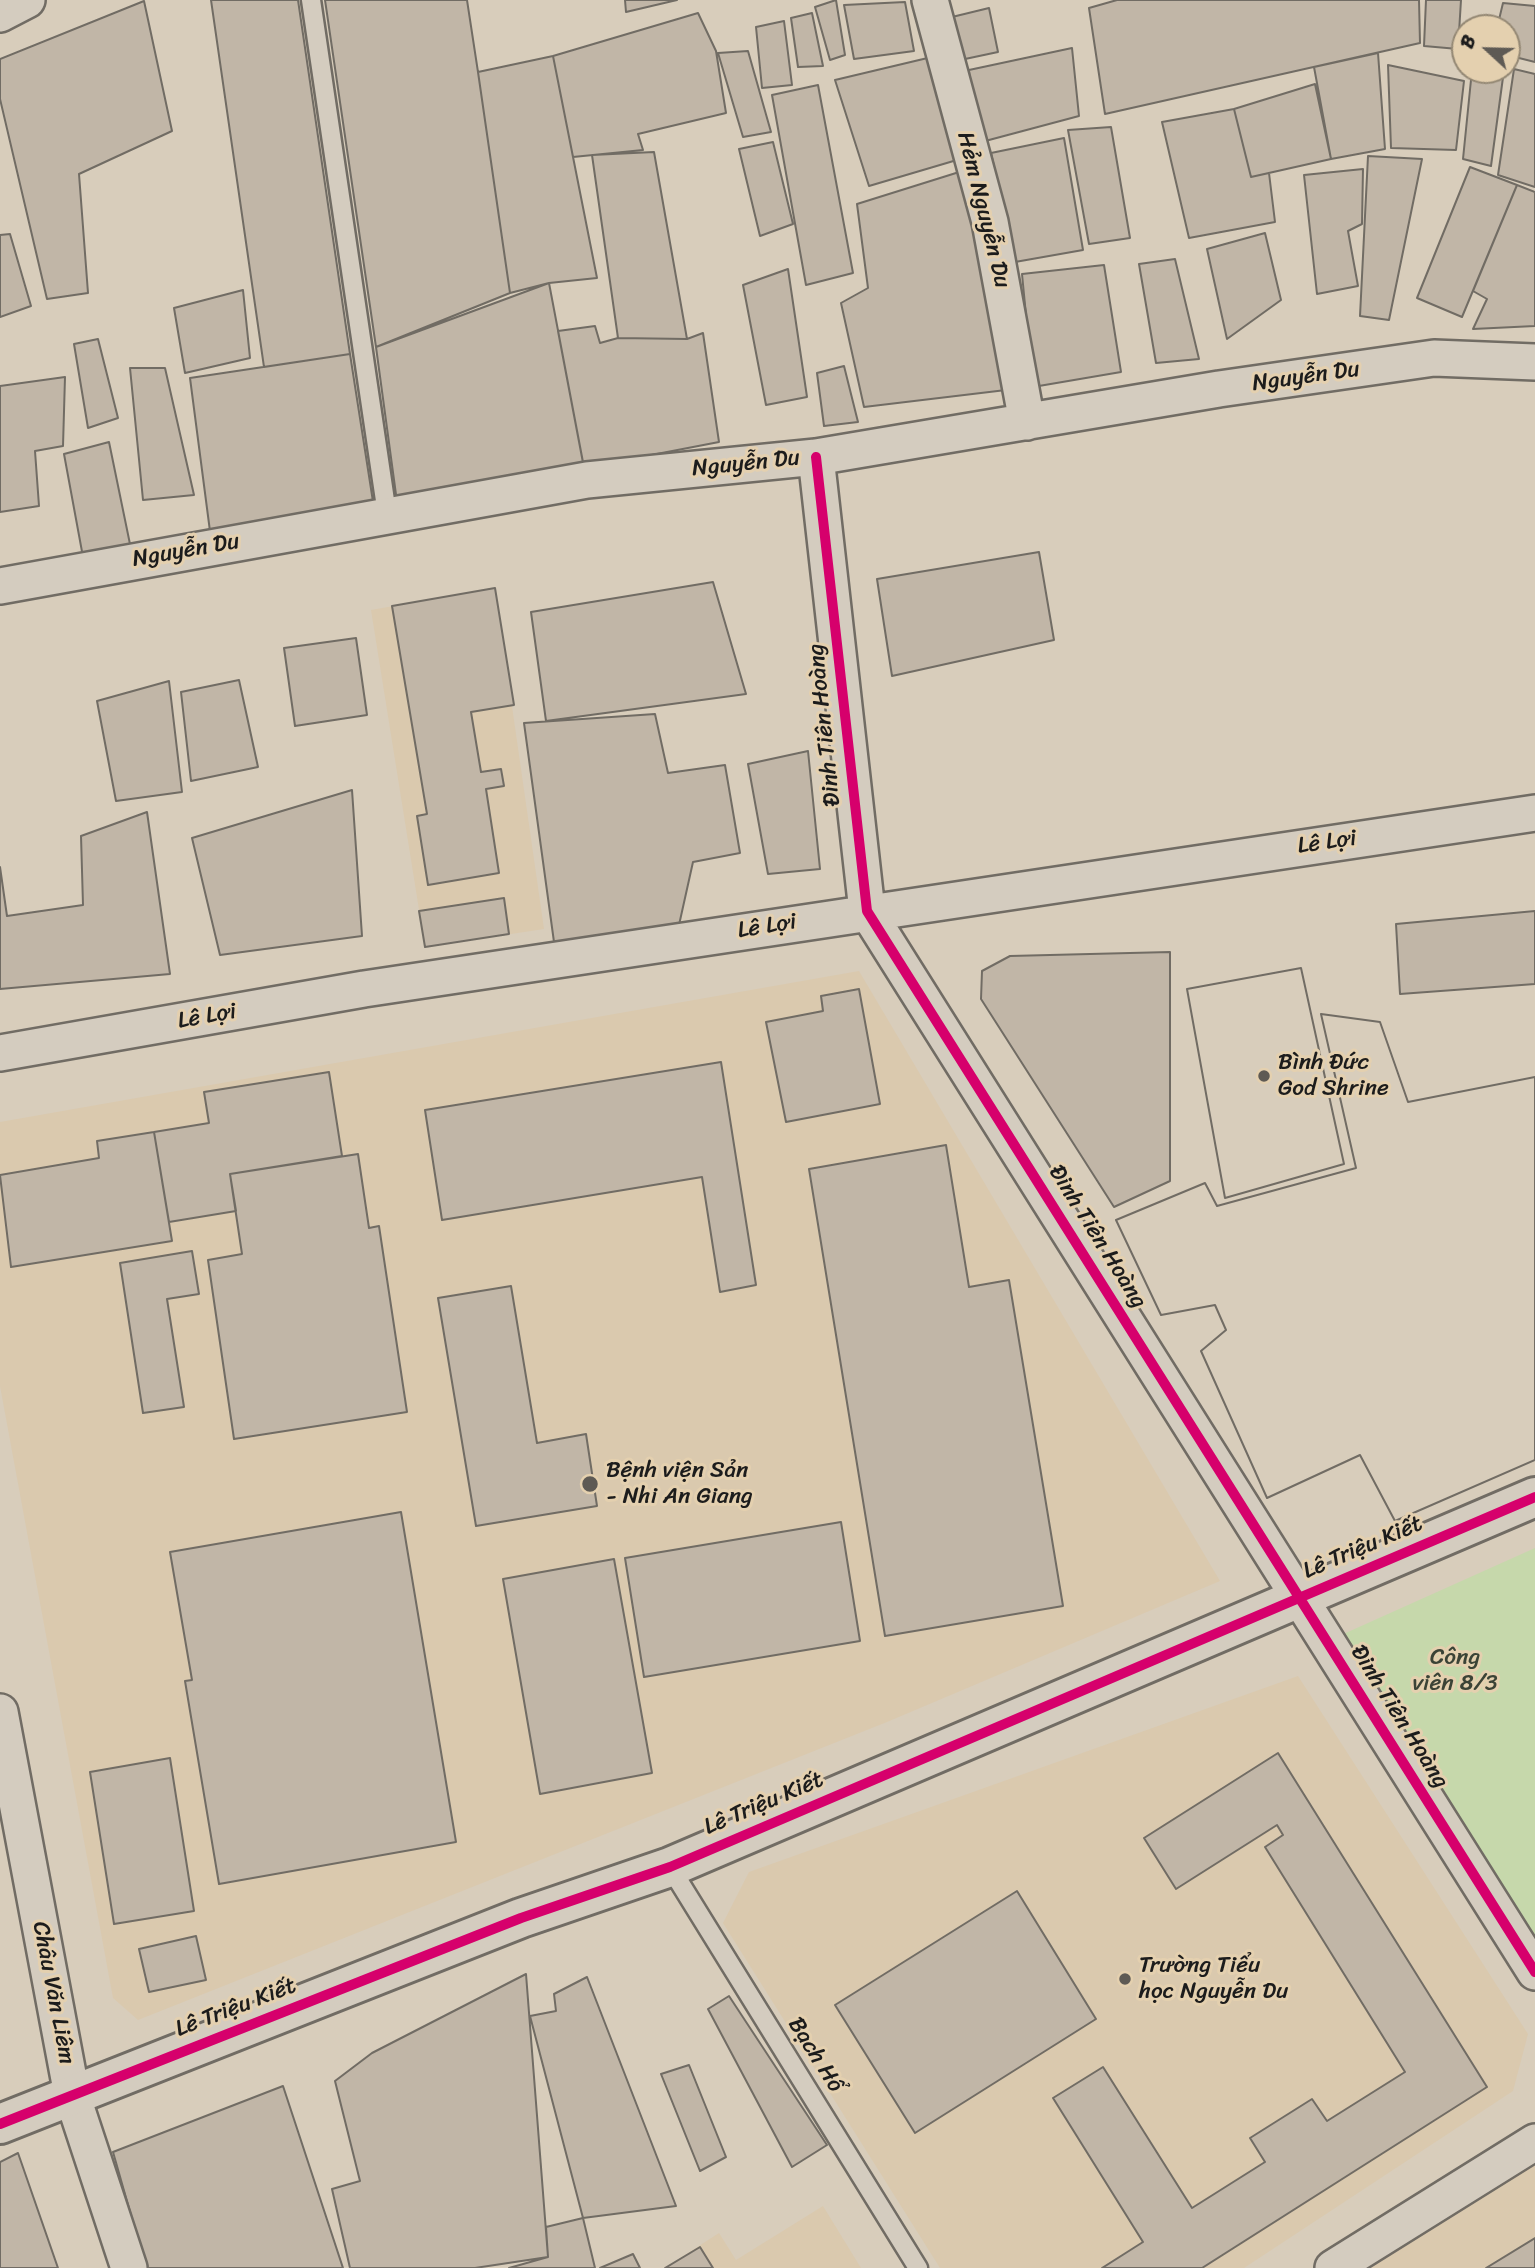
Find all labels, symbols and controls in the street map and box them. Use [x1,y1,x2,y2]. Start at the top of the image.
north arrow [1451,14,1521,84]
text: B [1450,30,1485,53]
street label: Hẻm Nguyễn Du [950,129,1016,291]
street label: Nguyễn Du [1251,356,1361,398]
street label: Nguyễn Du [691,445,801,483]
street label: Nguyễn Du [130,528,242,574]
street label: Đinh Tiên Hoàng [803,642,847,808]
street label: Lê Lợi [1296,825,1358,861]
street label: Lê Lợi [736,909,798,945]
street label: Lê Lợi [176,998,238,1036]
place label: Bình Đức God Shrine [1278,1049,1389,1103]
marker: Bình Đức God Shrine [1256,1068,1272,1084]
street label: Đinh Tiên Hoàng [1042,1160,1152,1314]
place label: Bệnh viện Sản - Nhi An Giang [606,1457,753,1511]
marker: Bệnh viện Sản - Nhi An Giang [580,1474,600,1494]
street label: Lê Triệu Kiết [1299,1510,1427,1586]
street label: Đinh Tiên Hoàng [1344,1640,1454,1794]
park label: Công viên 8/3 [1412,1644,1498,1698]
street label: Lê Triệu Kiết [700,1766,828,1842]
street label: Châu Văn Liêm [26,1919,80,2067]
place label: Trường Tiểu học Nguyễn Du [1139,1952,1288,2006]
marker: Trường Tiểu học Nguyễn Du [1117,1971,1133,1987]
street label: Lê Triệu Kiết [172,1972,300,2044]
street label: Bạch Hổ [781,2012,849,2098]

